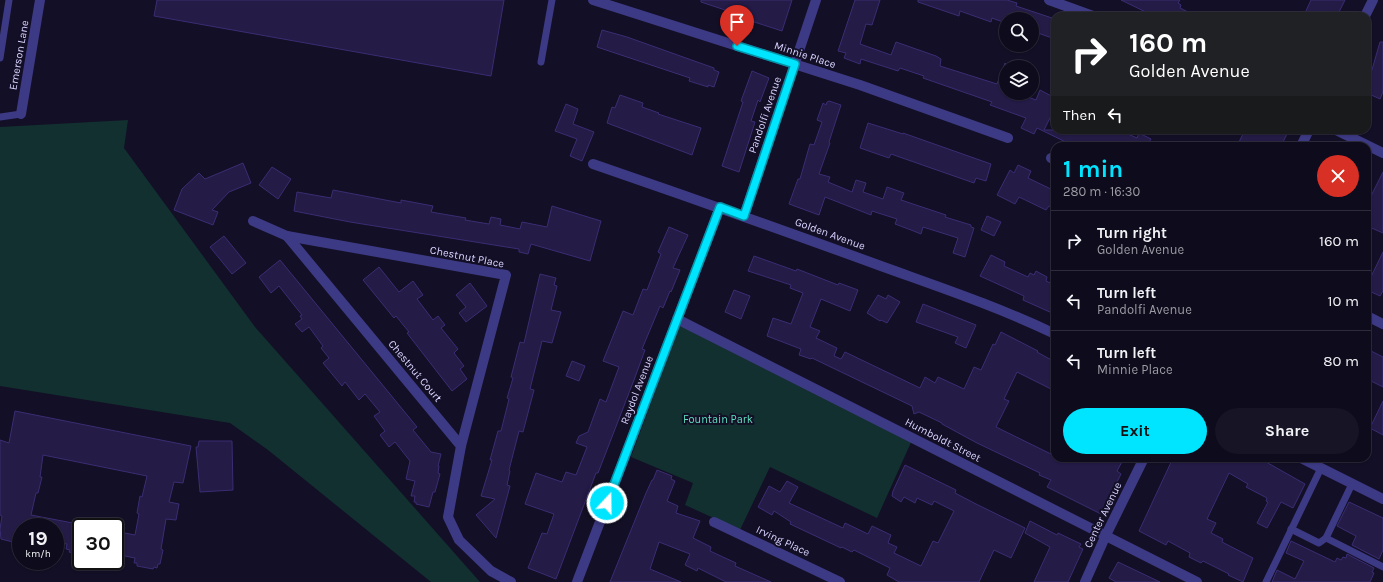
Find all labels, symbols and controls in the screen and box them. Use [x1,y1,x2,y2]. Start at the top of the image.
pin [720,5,754,46]
icon: arrive [726,11,748,33]
map controls [999,12,1039,100]
button: search [999,12,1039,52]
street label: Emerson Lane [6,19,32,91]
text: 160 m [1129,26,1207,59]
icon: right [1063,28,1115,80]
street label: Minnie Place [773,39,838,71]
button: layers [999,60,1039,100]
text: Golden Avenue [1129,60,1250,82]
street label: Pandolfi Avenue [746,75,784,155]
icon: left [1104,104,1126,126]
text: Then [1063,106,1096,124]
text: 1 min [1063,155,1123,183]
button: close [1317,155,1359,197]
text: 280 m · 16:30 [1063,184,1140,199]
street label: Golden Avenue [793,215,867,253]
text: Turn right [1097,224,1167,242]
icon: right [1063,230,1085,252]
text: 160 m [1319,232,1359,250]
text: Golden Avenue [1097,242,1184,257]
street label: Chestnut Place [429,243,506,271]
text: Turn left [1097,284,1156,302]
icon: left [1063,290,1085,312]
text: 10 m [1328,292,1359,310]
text: Pandolfi Avenue [1097,302,1192,317]
street label: Chestnut Court [385,338,445,404]
text: Turn left [1097,344,1156,362]
icon: left [1063,350,1085,372]
text: 80 m [1323,352,1359,370]
street label: Raydol Avenue [618,354,656,426]
text: Minnie Place [1097,362,1173,377]
button: Exit [1063,408,1207,454]
button: Share [1215,408,1359,454]
park label: Fountain Park [683,413,753,426]
street label: Humboldt Street [903,415,983,465]
street label: Center Avenue [1081,480,1125,550]
position arrow [586,482,628,524]
speed limit sign: 30 [72,518,124,570]
street label: Irving Place [754,523,812,559]
text: 19 [28,527,48,550]
text: km/h [25,548,51,560]

